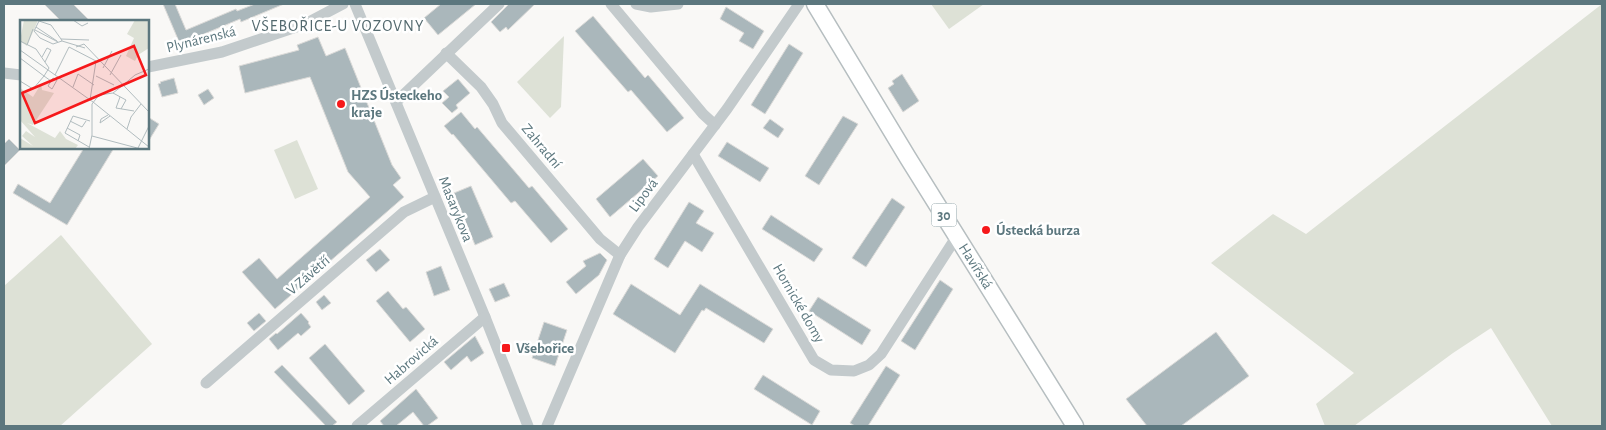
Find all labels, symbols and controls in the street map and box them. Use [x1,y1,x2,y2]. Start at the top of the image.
district label: VŠEBOŘICE-U VOZOVNY [251,16,425,34]
inset map [20,20,149,149]
street label: Plynárenská [165,24,237,55]
place label: HZS Ústeckeho kraje [351,86,442,120]
marker: HZS Ústeckeho kraje [335,98,347,110]
street label: Zahradní [519,121,565,172]
street label: Masarykova [436,174,475,244]
street label: Lipová [626,176,661,215]
road number: 30 [932,204,956,226]
place label: Ústecká burza [996,221,1080,238]
marker: Ústecká burza [980,224,992,236]
street label: Havířská [956,241,995,292]
street label: V Závětří [284,252,333,298]
street label: Hornické domy [770,261,827,346]
street label: Habrovická [382,333,441,388]
place label: Všebořice [516,341,574,356]
marker: Všebořice [500,342,512,354]

